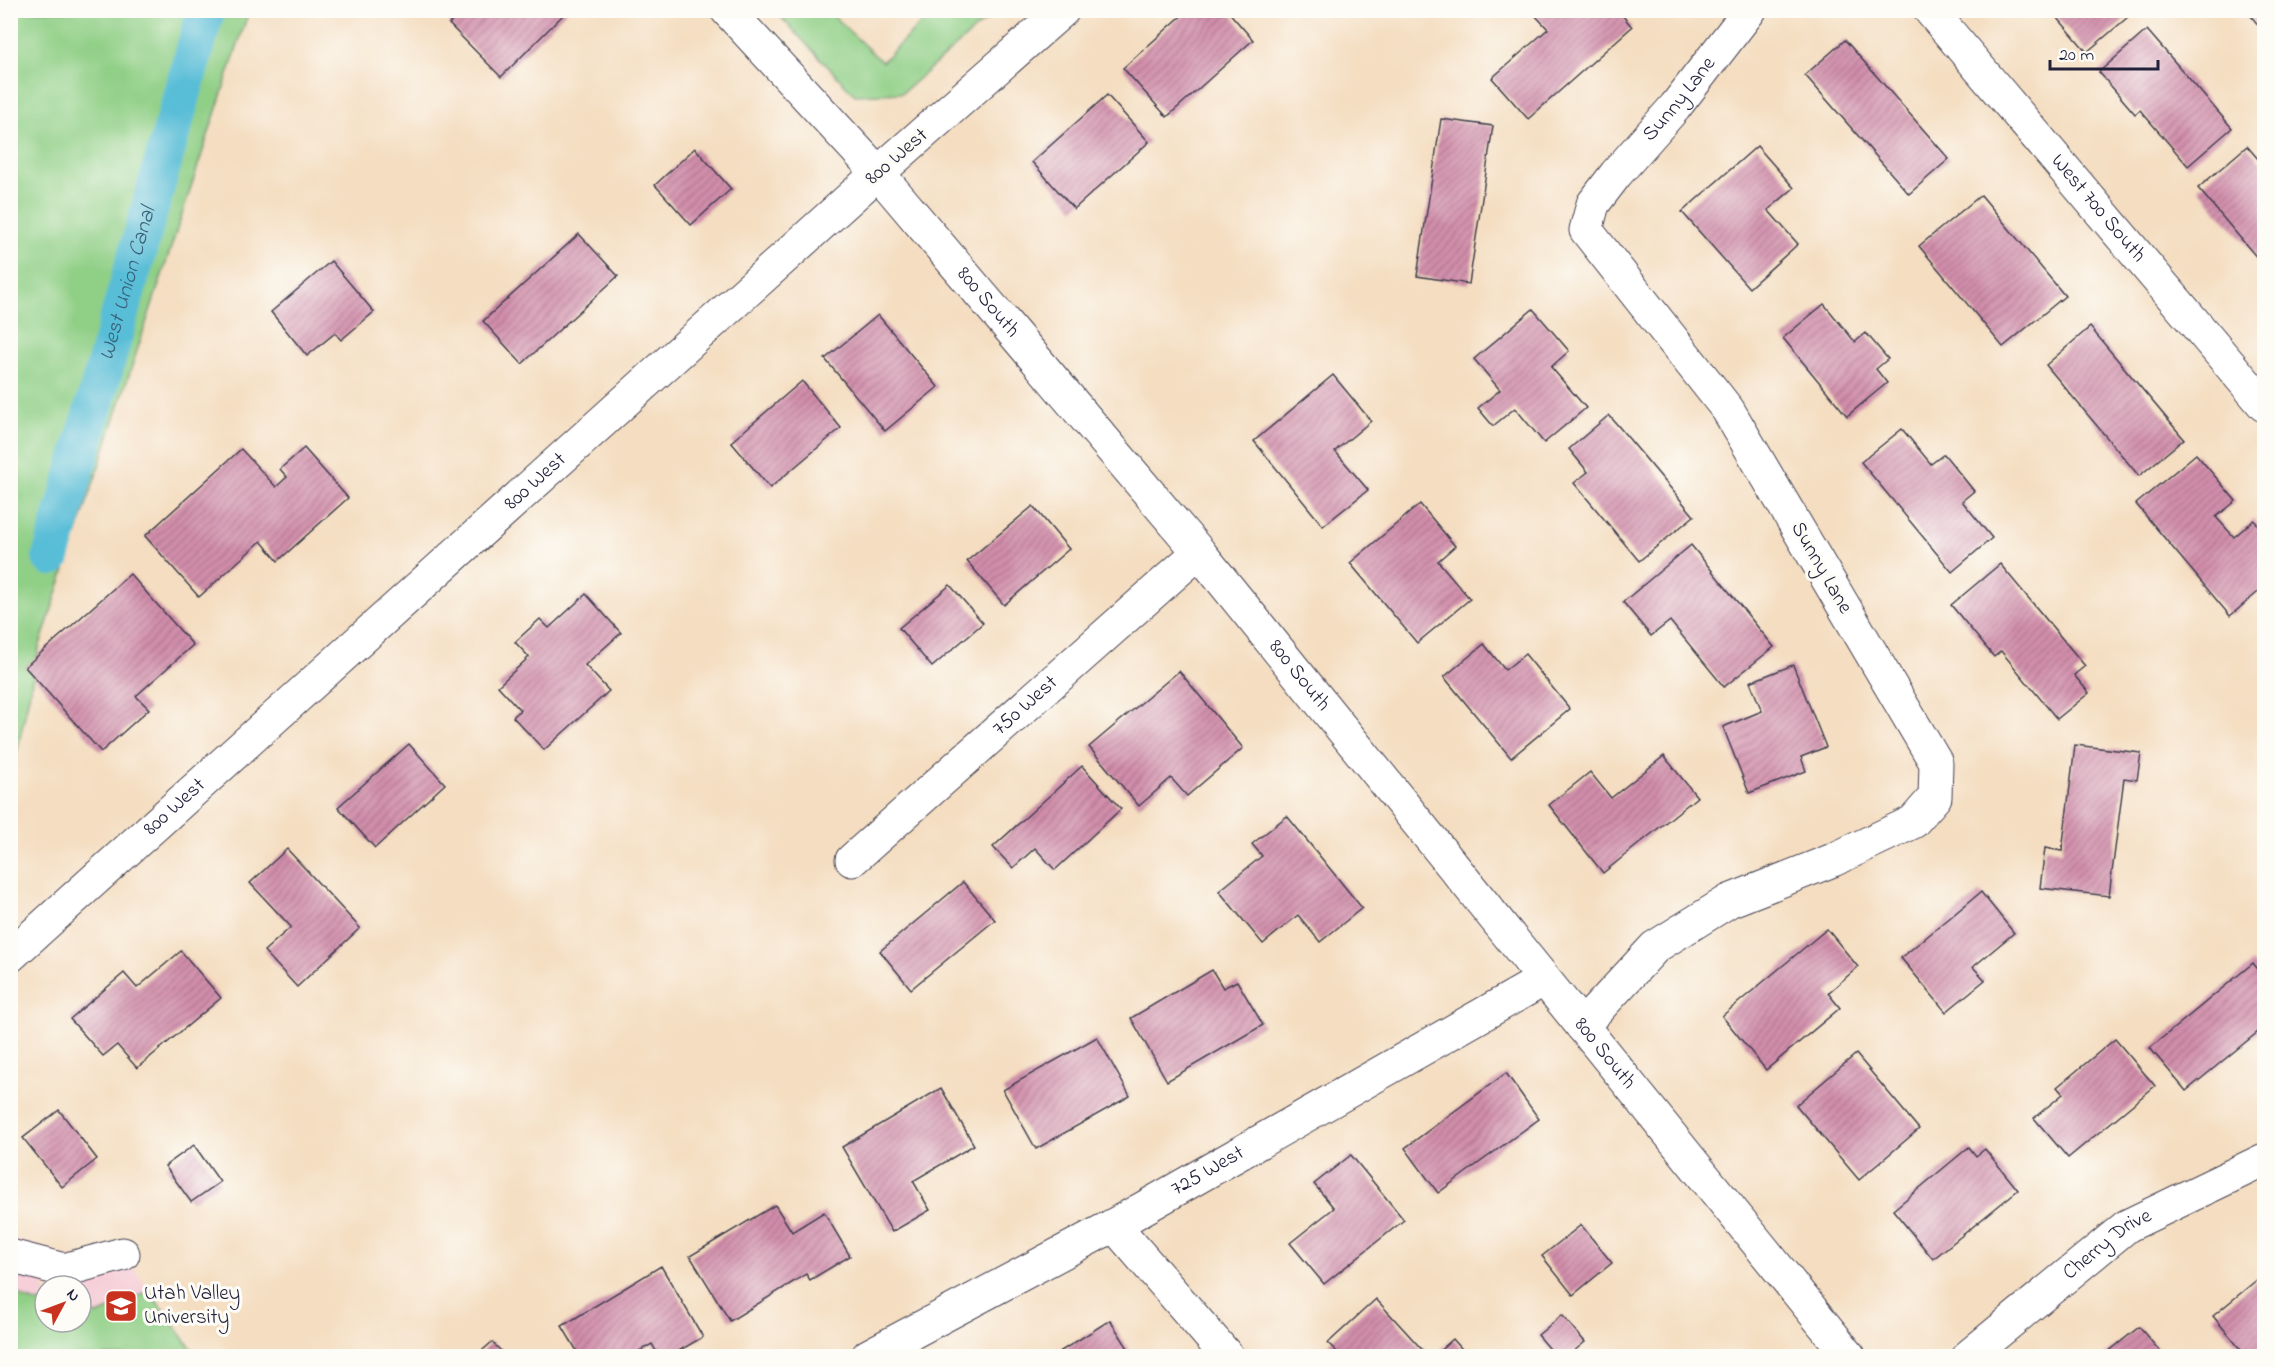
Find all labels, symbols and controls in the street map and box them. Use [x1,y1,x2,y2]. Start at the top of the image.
scale bar [2050,33,2158,71]
text: 20 m [2059,43,2094,69]
street label: Sunny Lane [1636,50,1724,149]
street label: 800 West [859,121,935,193]
street label: West 700 South [2043,148,2153,269]
water label: West Union Canal [91,201,166,364]
street label: 800 South [949,261,1027,345]
street label: 800 West [498,446,574,518]
street label: Sunny Lane [1781,516,1860,621]
street label: 800 South [1261,633,1337,718]
street label: 750 West [986,669,1065,743]
street label: 800 West [137,771,213,843]
street label: 800 South [1566,1011,1643,1096]
street label: 725 West [1166,1138,1250,1204]
street label: Cherry Drive [2056,1201,2157,1288]
north arrow [33,1274,93,1334]
place label: Utah Valley University [144,1279,240,1335]
text: N [60,1284,86,1308]
school or university icon: Utah Valley University [103,1288,139,1324]

